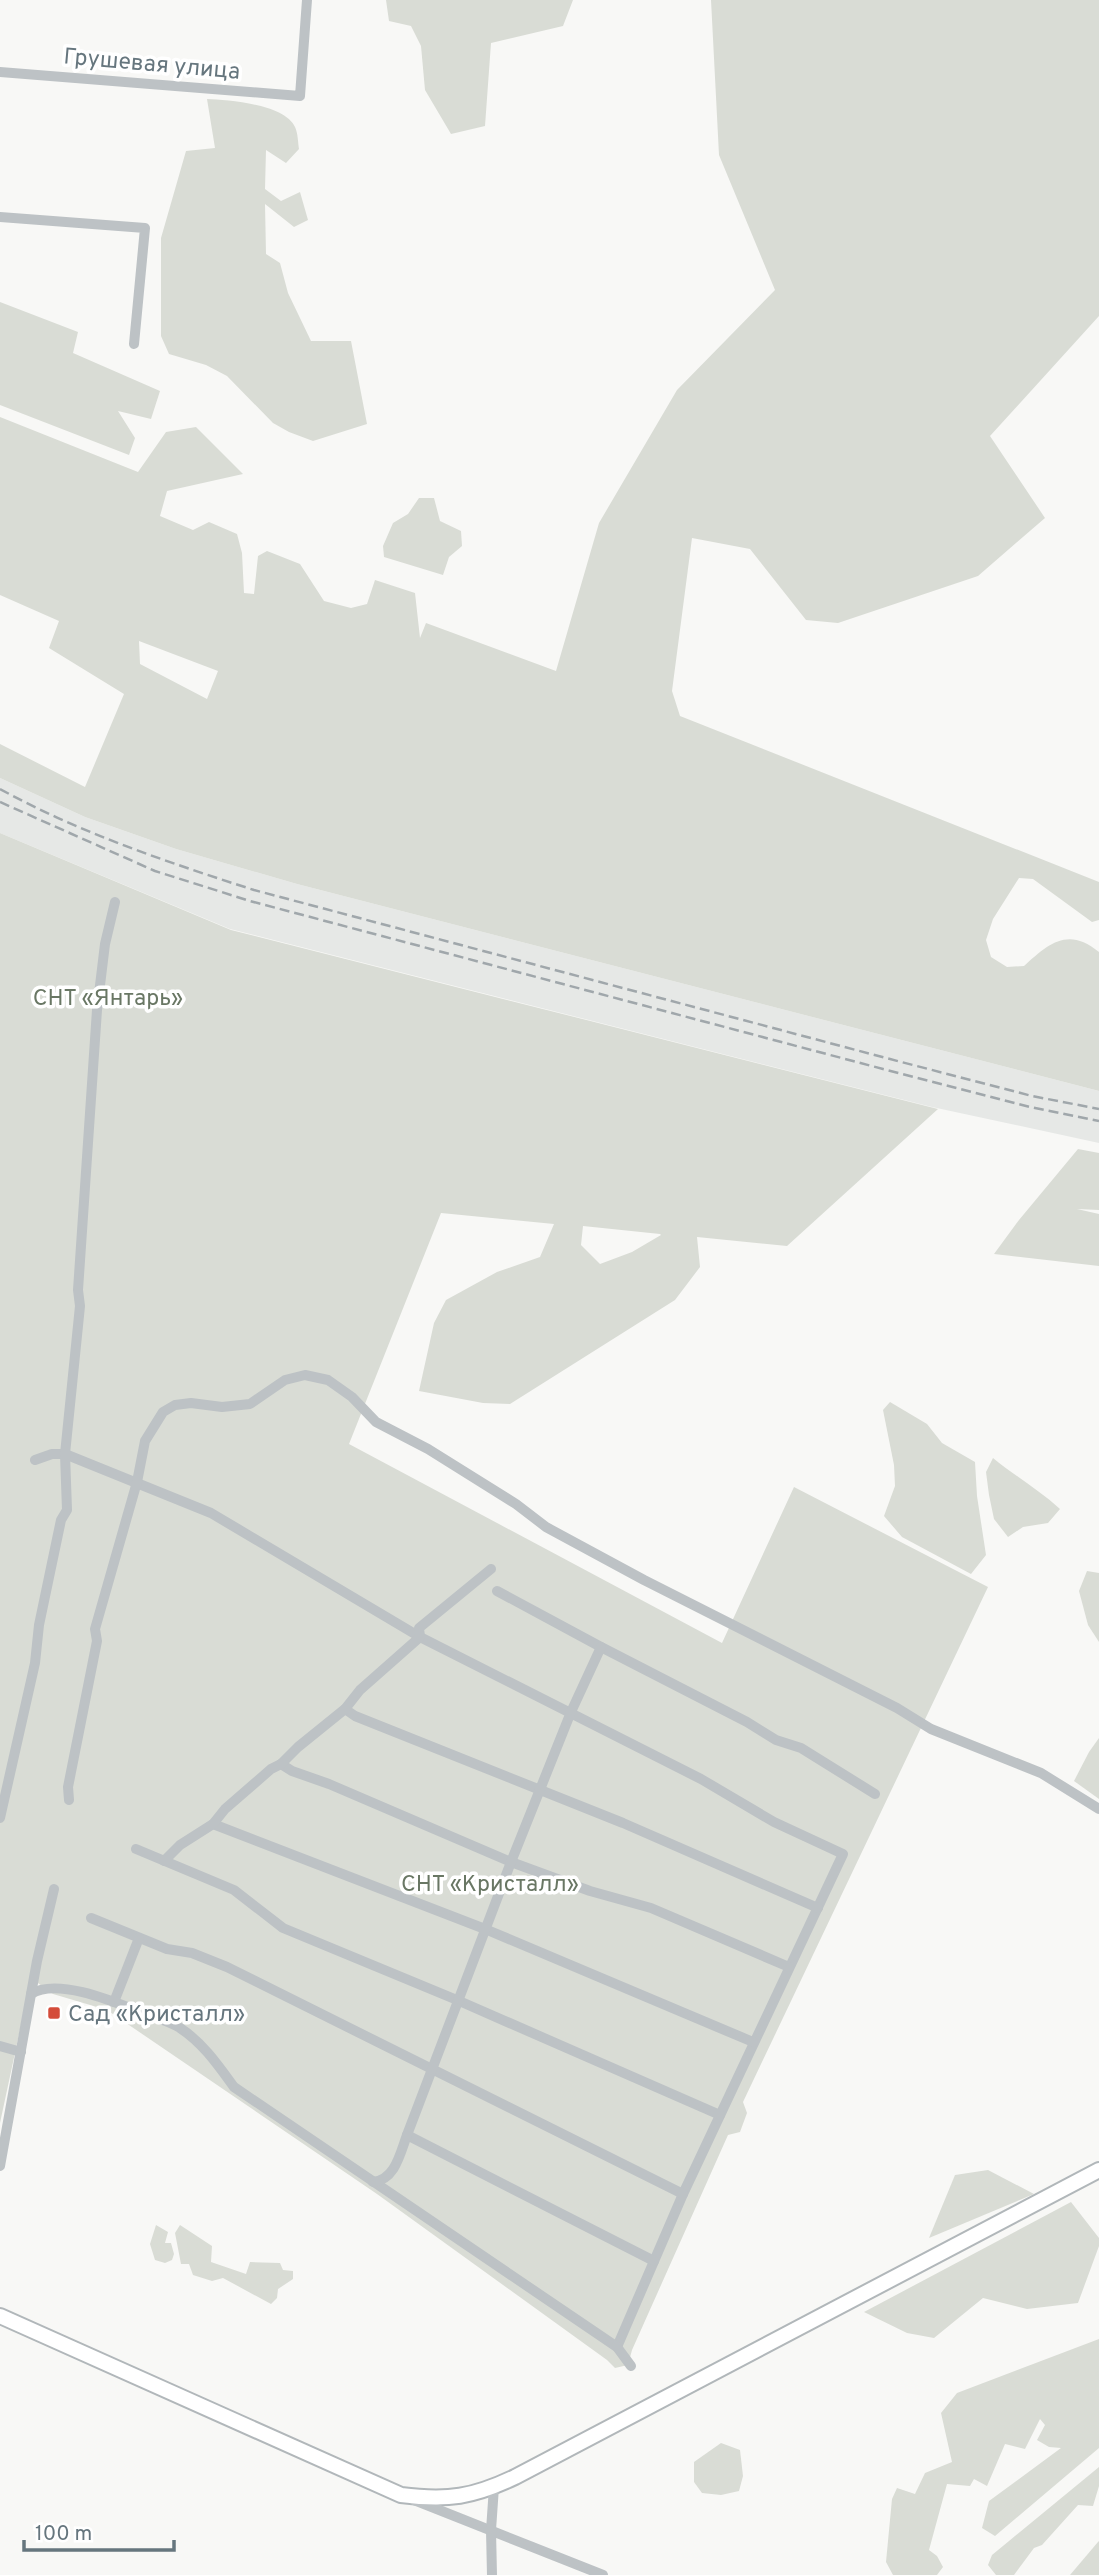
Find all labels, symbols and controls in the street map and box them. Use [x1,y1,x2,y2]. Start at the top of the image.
street label: Грушевая улица [62,43,241,88]
park label: СНТ «Янтарь» [33,985,183,1014]
park label: СНТ «Кристалл» [401,1871,579,1900]
place label: Сад «Кристалл» [68,2001,245,2030]
marker: Сад «Кристалл» [46,2005,62,2021]
scale bar [24,2508,175,2552]
text: 100 m [35,2521,92,2548]

